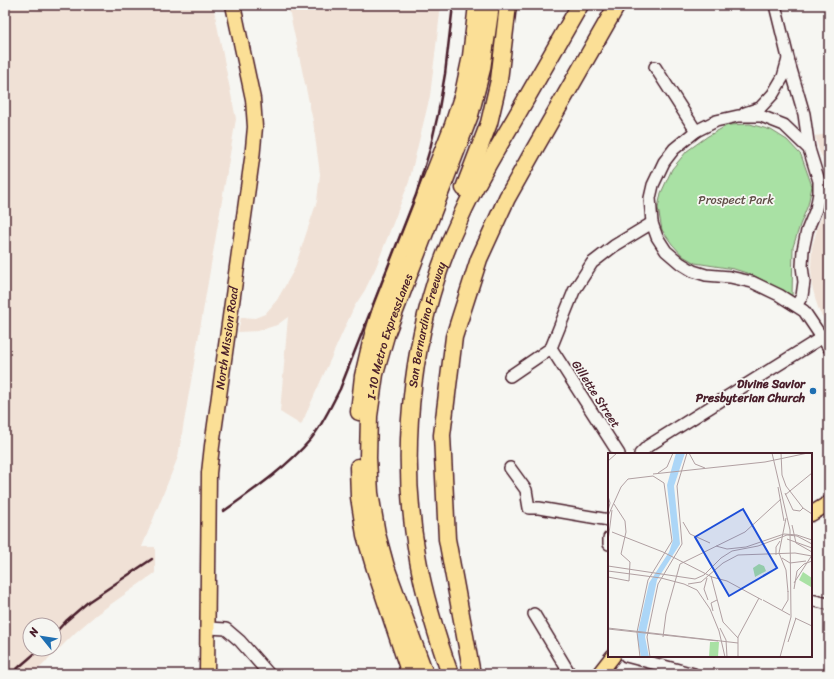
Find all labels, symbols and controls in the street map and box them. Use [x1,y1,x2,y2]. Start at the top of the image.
park label: Prospect Park [698,189,774,211]
street label: San Bernardino Freeway [402,258,453,389]
street label: I-10 Metro ExpressLanes [360,270,419,402]
street label: North Mission Road [209,284,245,391]
street label: Gillette Street [566,356,626,432]
place label: Divine Savior Presbyterian Church [696,373,806,409]
marker: Divine Savior Presbyterian Church [808,386,818,396]
inset map [608,453,812,657]
north arrow [22,617,62,657]
text: N [23,624,44,641]

